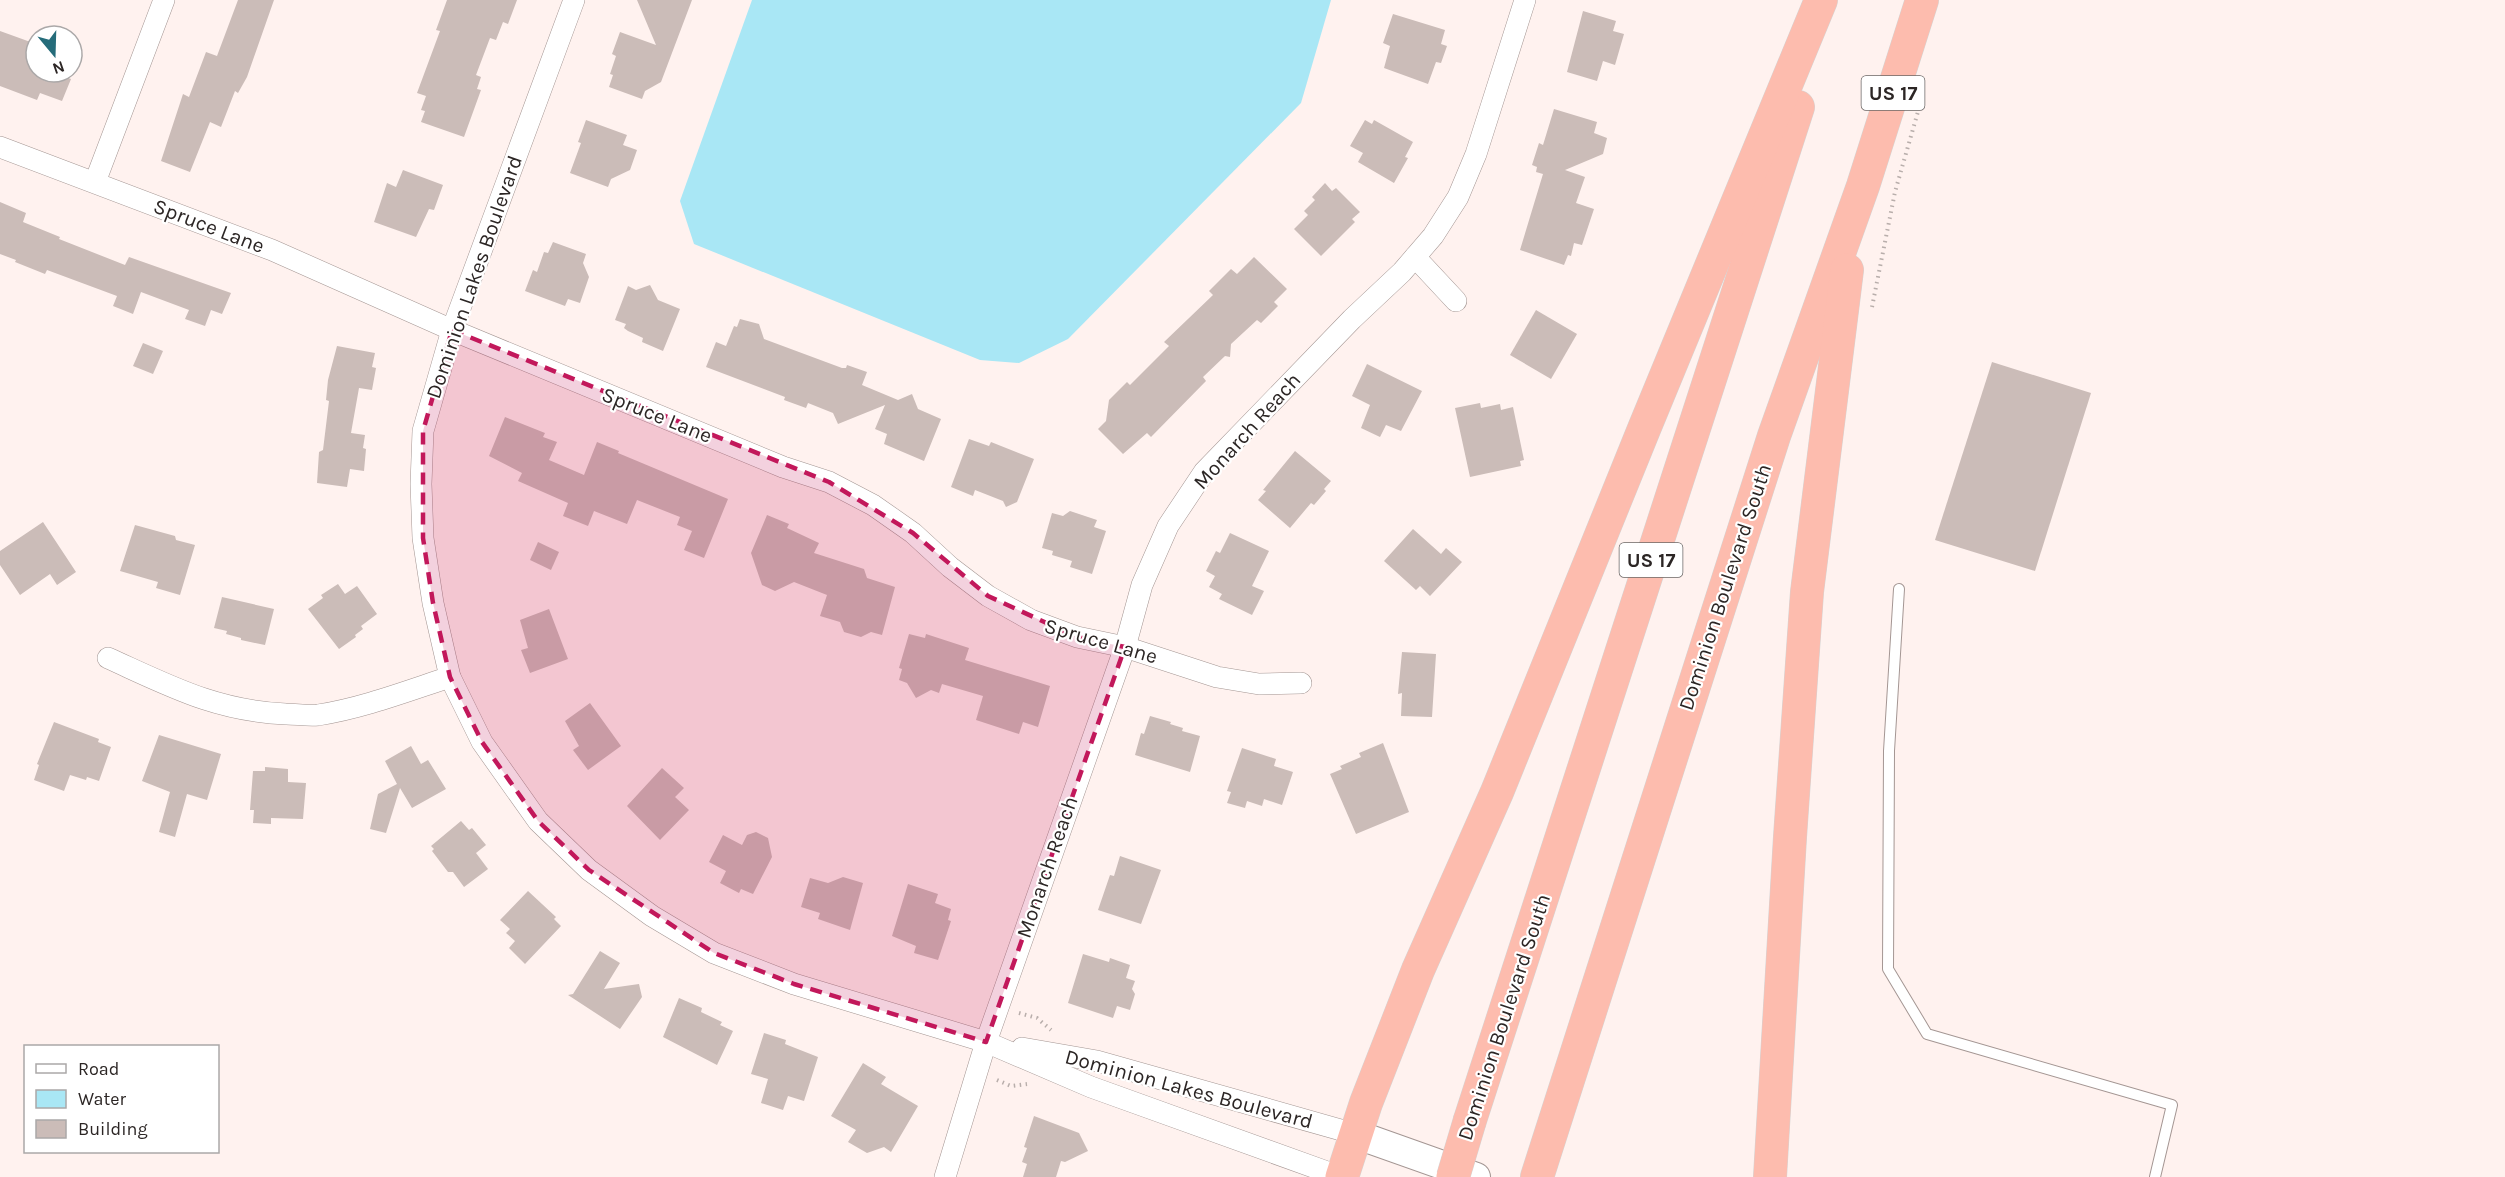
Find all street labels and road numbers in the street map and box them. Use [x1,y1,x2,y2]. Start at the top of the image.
road number: US 17 [1862,76,1924,110]
street label: Dominion Lakes Boulevard [421,152,527,402]
street label: Spruce Lane [150,194,268,258]
street label: Monarch Reach [1188,368,1306,494]
street label: Spruce Lane [598,382,716,448]
street label: Dominion Boulevard South [1674,461,1776,713]
road number: US 17 [1620,543,1682,577]
street label: Spruce Lane [1042,613,1160,669]
street label: Monarch Reach [1012,793,1082,941]
street label: Dominion Boulevard South [1453,891,1555,1143]
street label: Dominion Lakes Boulevard [1063,1044,1315,1134]

